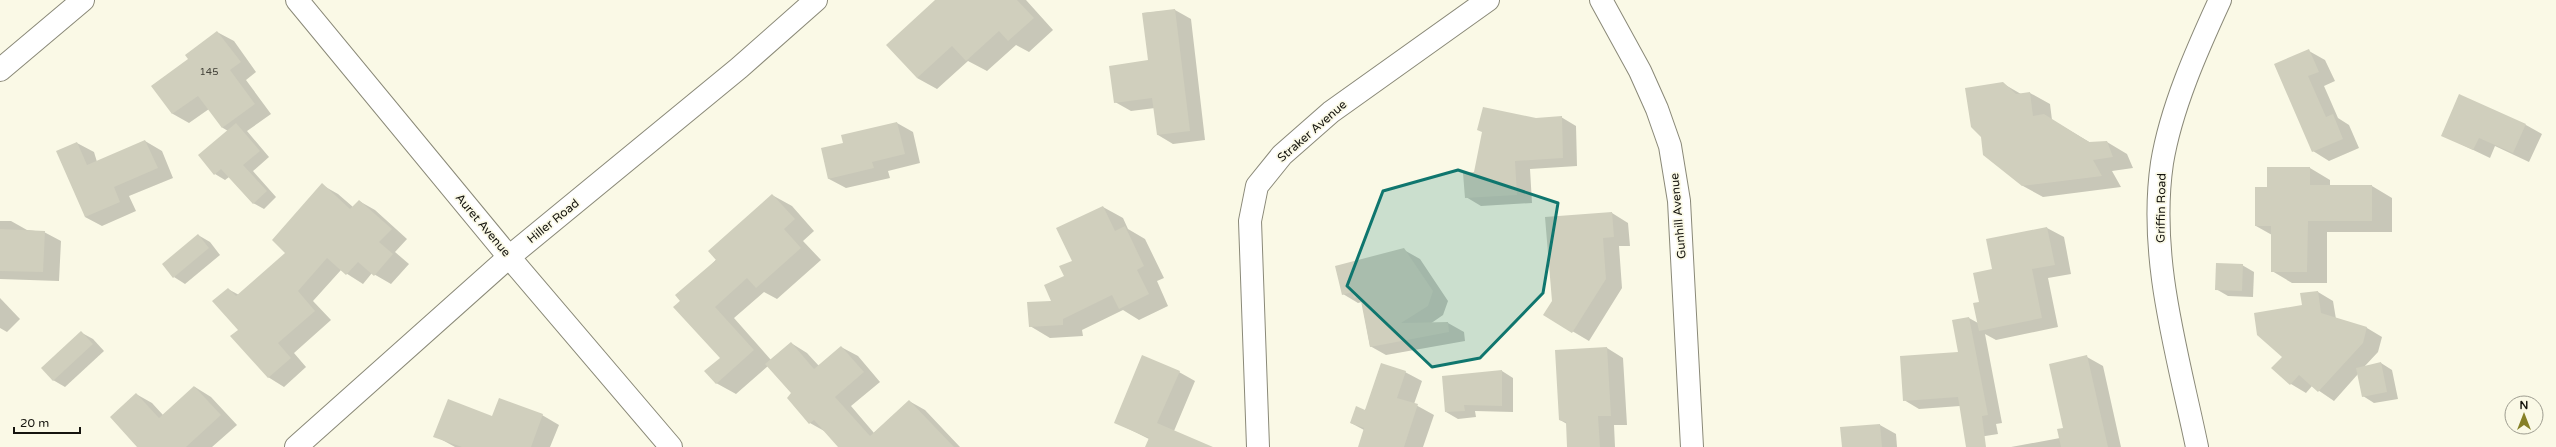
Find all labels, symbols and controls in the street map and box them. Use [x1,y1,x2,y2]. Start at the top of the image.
house number: 145 [200,66,218,78]
street label: Straker Avenue [1275,97,1350,165]
street label: Gunhill Avenue [1667,172,1689,259]
street label: Griffin Road [2153,173,2169,243]
street label: Auret Avenue [453,191,514,260]
street label: Hiller Road [524,196,582,246]
north arrow [2504,395,2544,435]
text: N [2520,399,2528,412]
scale bar [14,409,80,435]
text: 20 m [20,416,49,430]

